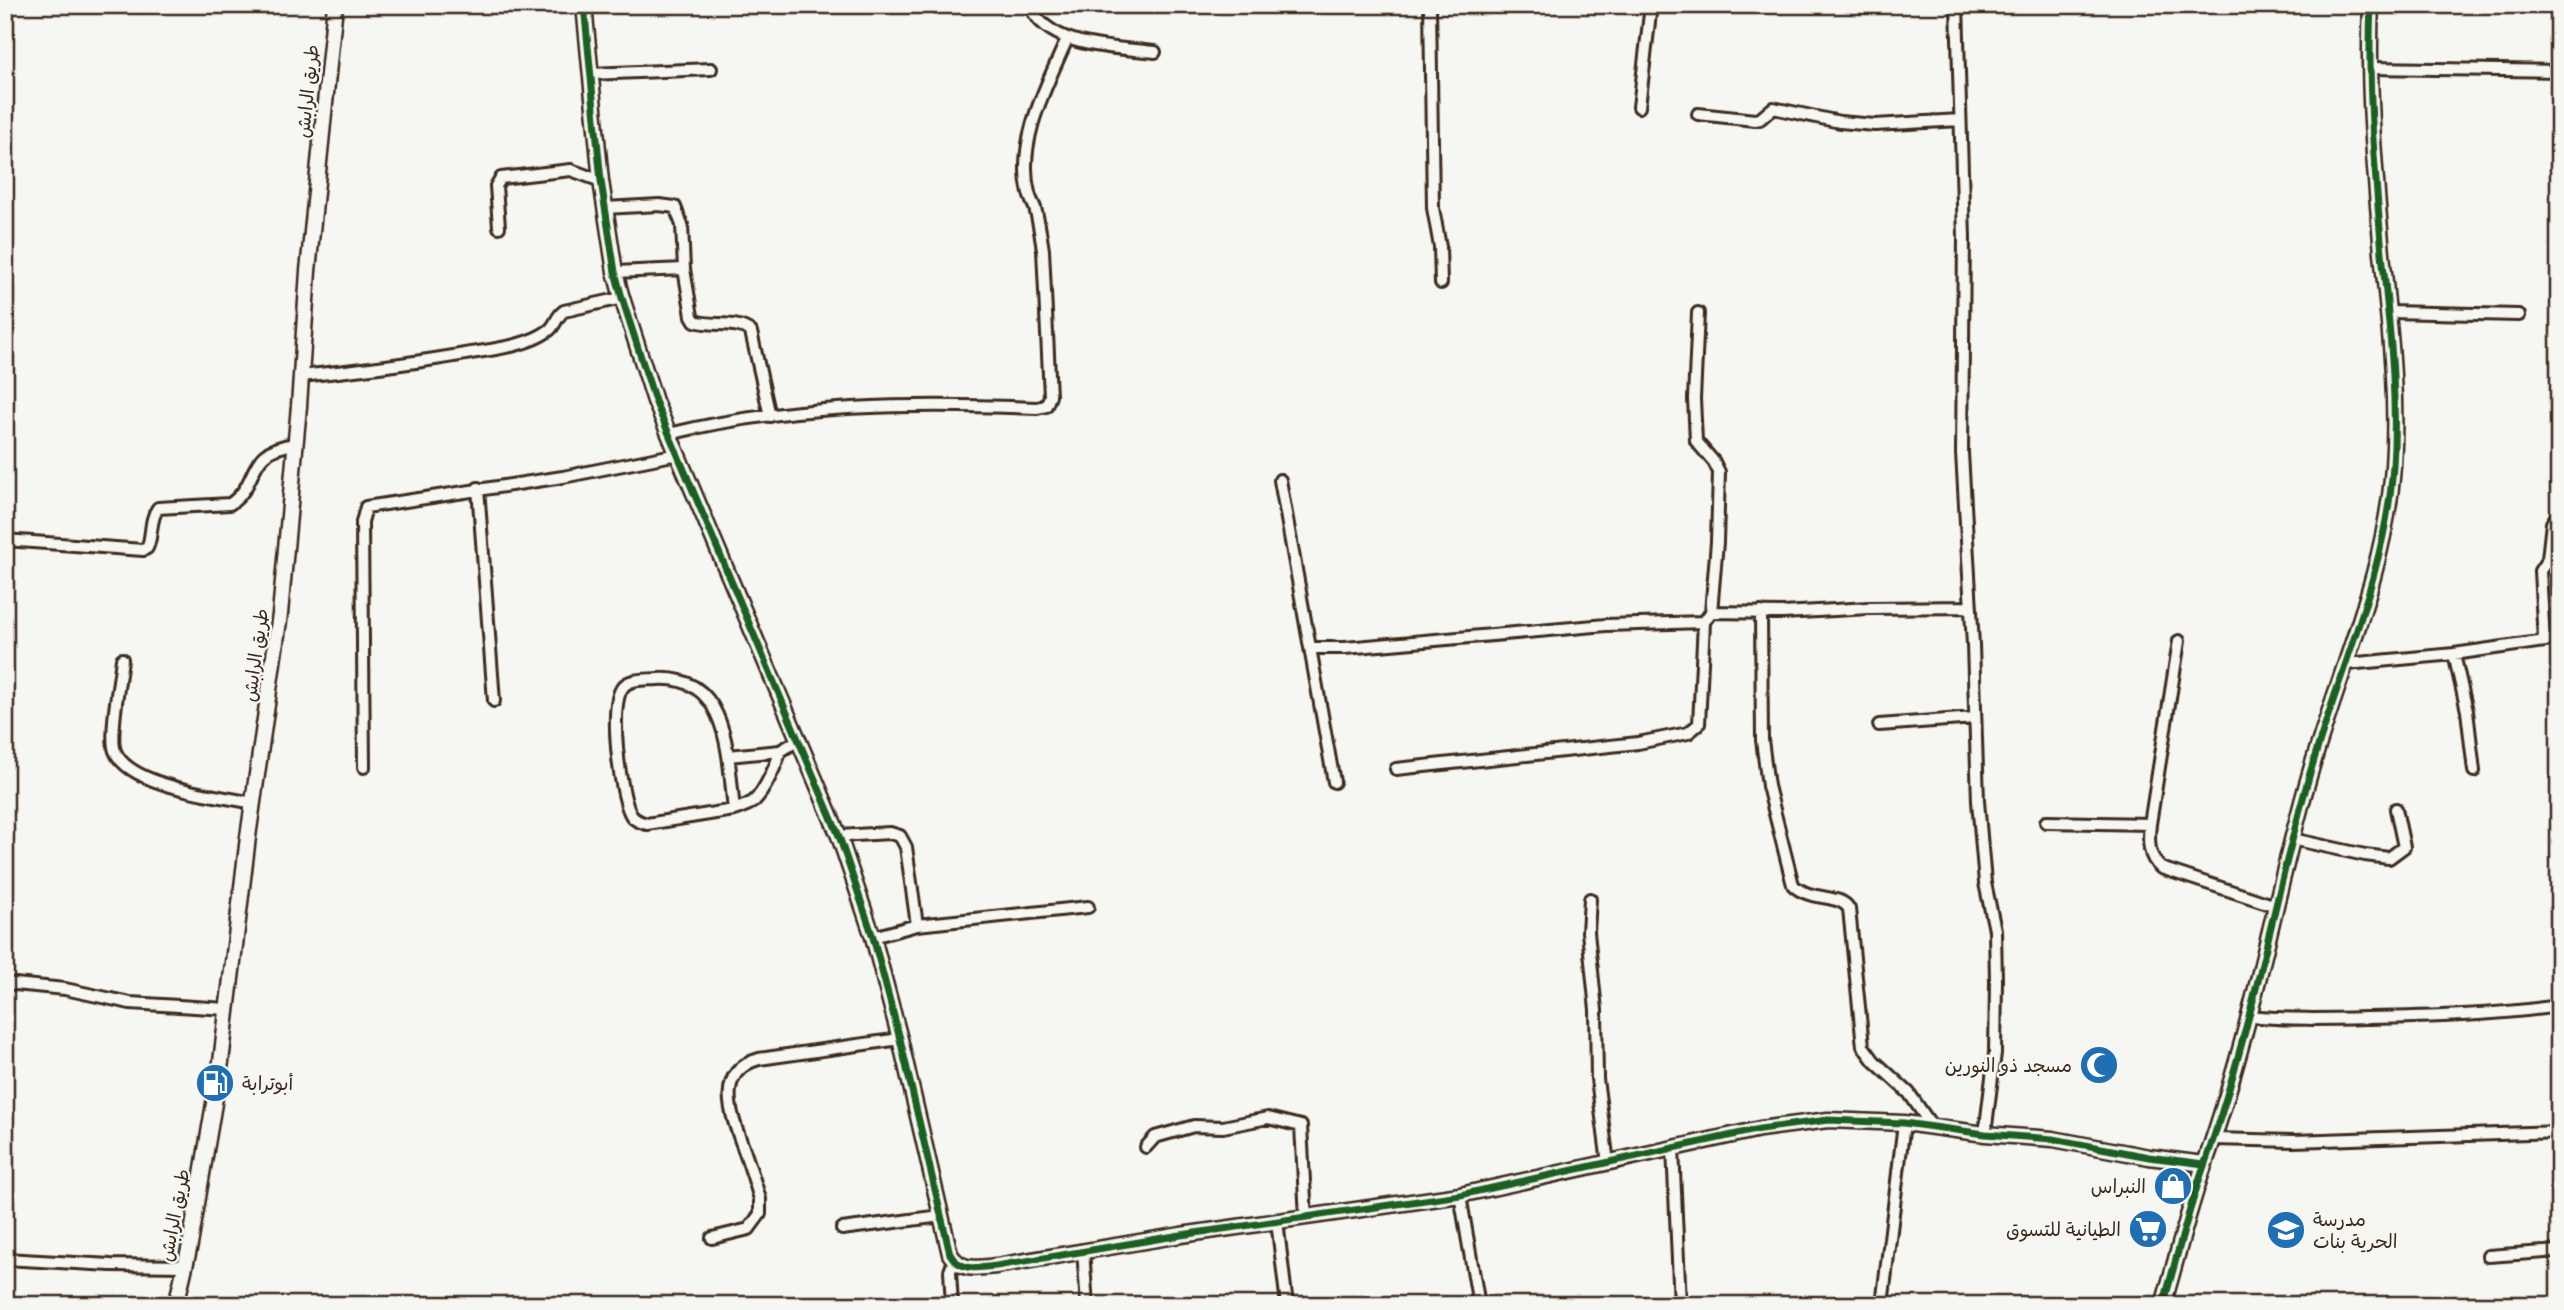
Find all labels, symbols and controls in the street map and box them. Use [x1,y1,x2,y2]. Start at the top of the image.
street label: طريق الرابش [286,43,329,139]
street label: طريق الرابش [233,606,278,704]
mosque icon: مسجد ذو النورين [2078,1044,2120,1086]
place label: مسجد ذو النورين [1945,1049,2072,1082]
fuel station icon: أبوترابة [194,1062,236,1104]
place label: أبوترابة [242,1067,294,1100]
shop icon: النبراس [2152,1165,2194,1207]
street label: طريق الرابش [149,1166,200,1264]
place label: النبراس [2091,1170,2146,1203]
place label: مدرسة الحرية بنات [2313,1203,2397,1258]
supermarket icon: الطيانية للتسوق [2127,1208,2169,1250]
school or university icon: مدرسة الحرية بنات [2265,1209,2307,1251]
place label: الطيانية للتسوق [2006,1213,2121,1246]

